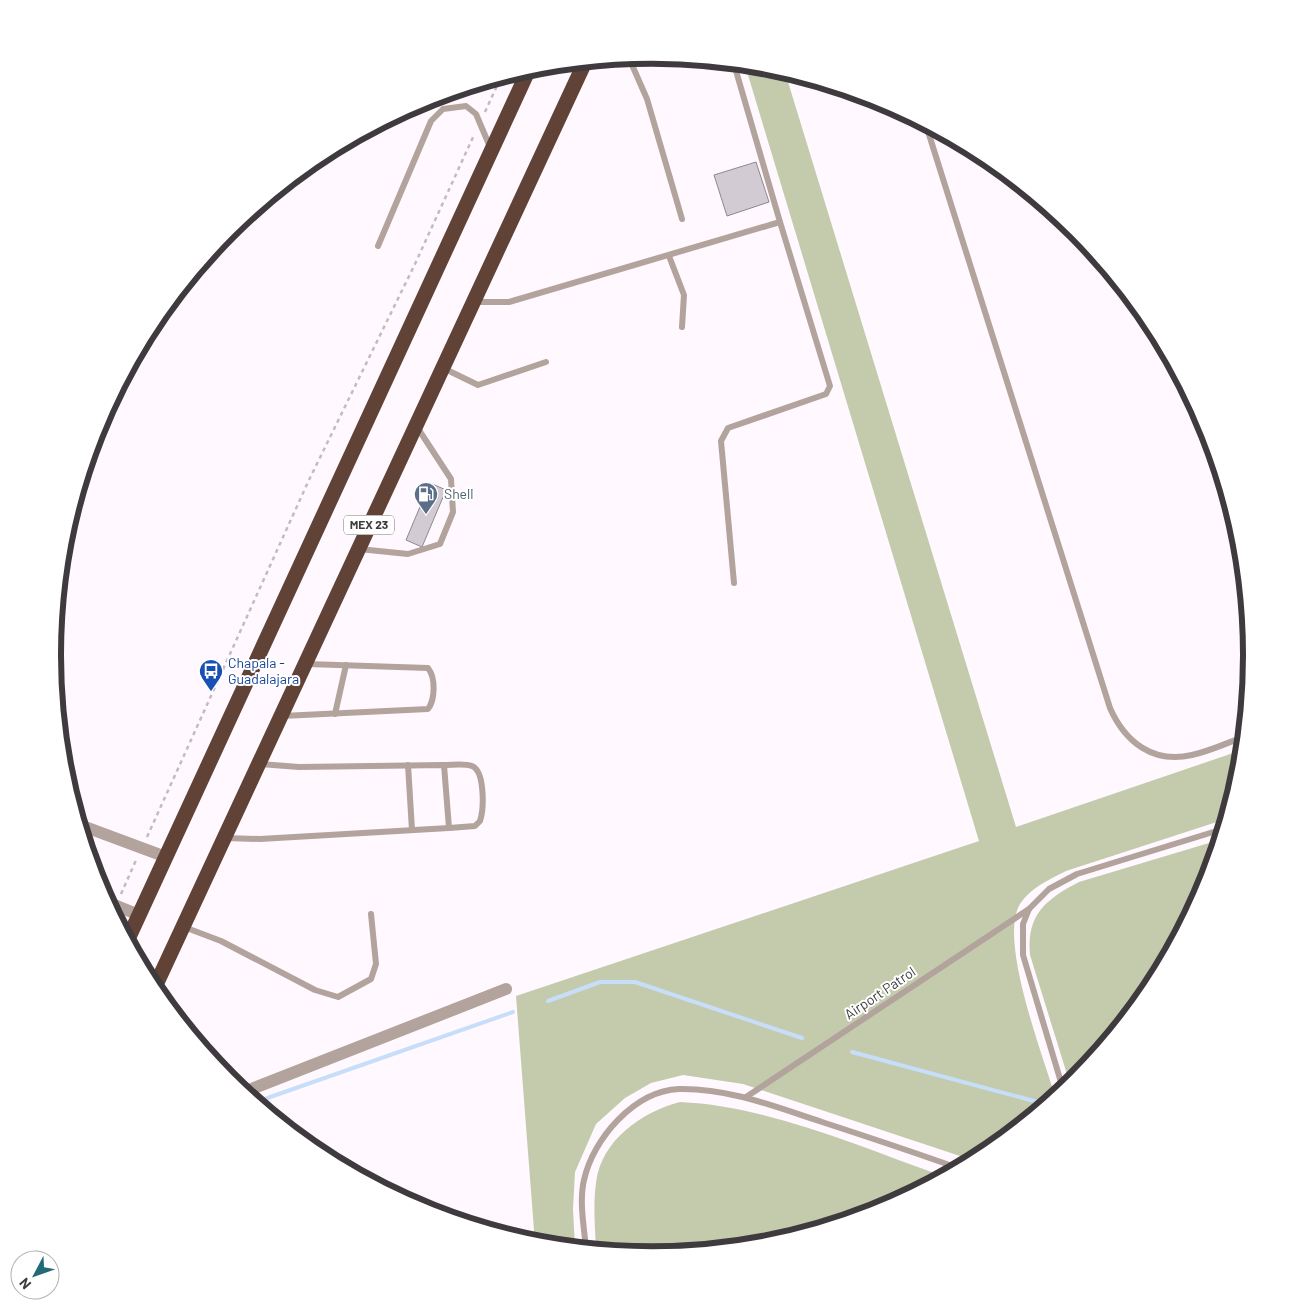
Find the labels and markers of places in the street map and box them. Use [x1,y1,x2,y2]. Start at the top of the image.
fuel station icon: Shell [413,481,439,515]
place label: Shell [444,485,474,502]
place label: Chapala - Guadalajara [228,654,299,687]
bus stop icon: Chapala - Guadalajara [198,658,224,692]

